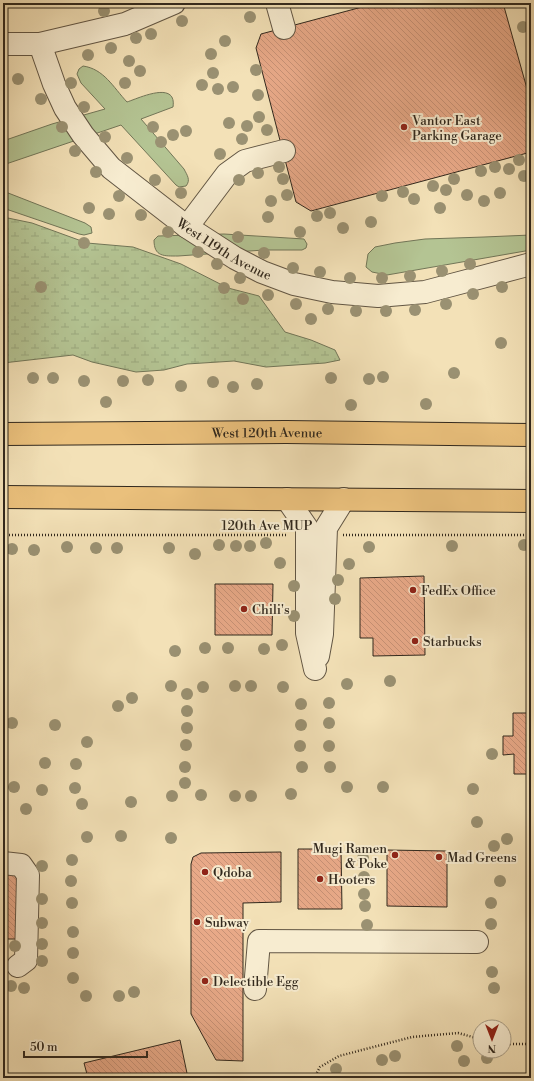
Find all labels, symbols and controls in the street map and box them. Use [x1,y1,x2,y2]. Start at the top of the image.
place label: Vantor East Parking Garage [411,113,502,144]
marker: Vantor East Parking Garage [399,122,409,132]
street label: West 119th Avenue [172,214,274,284]
street label: West 120th Avenue [211,425,323,442]
street label: 120th Ave MUP [222,518,313,534]
place label: FedEx Office [421,583,496,599]
marker: FedEx Office [408,585,418,595]
place label: Chili's [252,602,290,618]
marker: Chili's [239,604,249,614]
place label: Starbucks [423,634,482,650]
marker: Starbucks [410,636,420,646]
place label: Mugi Ramen & Poke [313,841,387,872]
marker: Mugi Ramen & Poke [390,850,400,860]
place label: Mad Greens [447,850,517,866]
marker: Mad Greens [434,852,444,862]
place label: Qdoba [213,865,252,881]
marker: Qdoba [200,867,210,877]
place label: Hooters [328,872,376,888]
marker: Hooters [315,874,325,884]
place label: Subway [205,915,250,931]
marker: Subway [192,917,202,927]
place label: Delectible Egg [213,974,299,990]
marker: Delectible Egg [200,976,210,986]
north arrow [472,1019,512,1059]
scale bar [24,1033,147,1059]
text: 50 m [30,1040,58,1055]
text: N [487,1041,496,1055]

